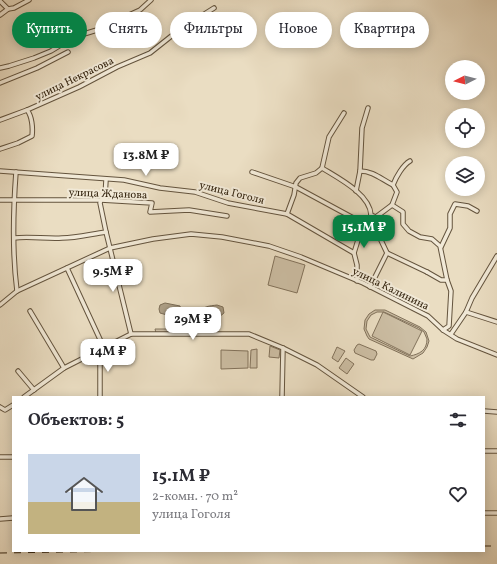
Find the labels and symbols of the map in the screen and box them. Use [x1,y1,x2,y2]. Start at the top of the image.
street label: улица Некрасова [33,54,117,105]
north arrow [445,60,485,100]
pin: 13.8M ₽ [109,143,183,177]
street label: улица Гоголя [198,178,266,209]
street label: улица Жданова [68,186,148,203]
pin: 15.1M ₽ [327,215,401,249]
pin: 9.5M ₽ [80,259,146,293]
street label: улица Калинина [349,264,432,315]
pin: 29M ₽ [165,307,221,341]
pin: 14M ₽ [80,339,136,373]

